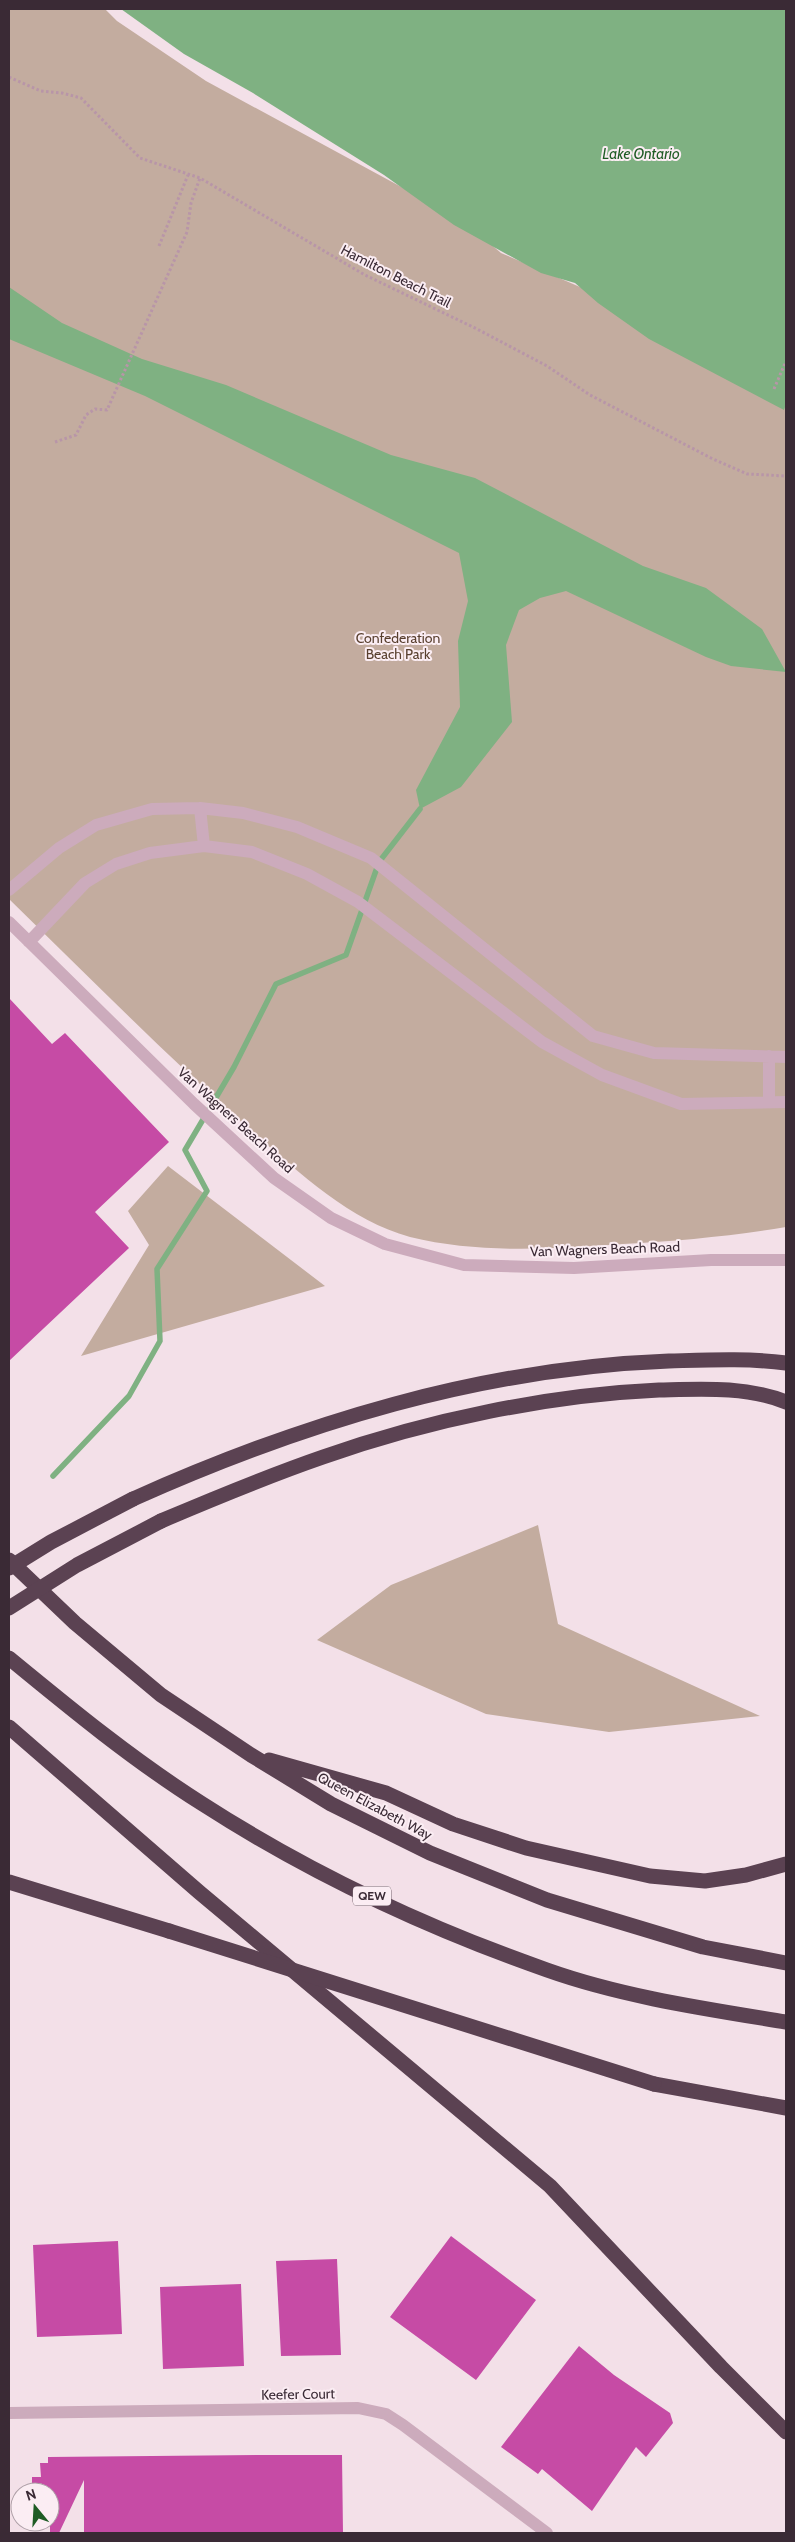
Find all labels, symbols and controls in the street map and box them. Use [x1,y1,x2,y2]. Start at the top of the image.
water label: Lake Ontario [602,145,680,163]
street label: Hamilton Beach Trail [338,240,455,312]
park label: Confederation Beach Park [356,629,440,663]
street label: Van Wagners Beach Road [174,1063,298,1177]
street label: Van Wagners Beach Road [530,1237,680,1261]
street label: Queen Elizabeth Way [315,1768,435,1844]
road number: QEW [353,1886,391,1905]
street label: Keefer Court [261,2384,335,2404]
north arrow [10,2482,60,2532]
text: N [23,2485,38,2505]

